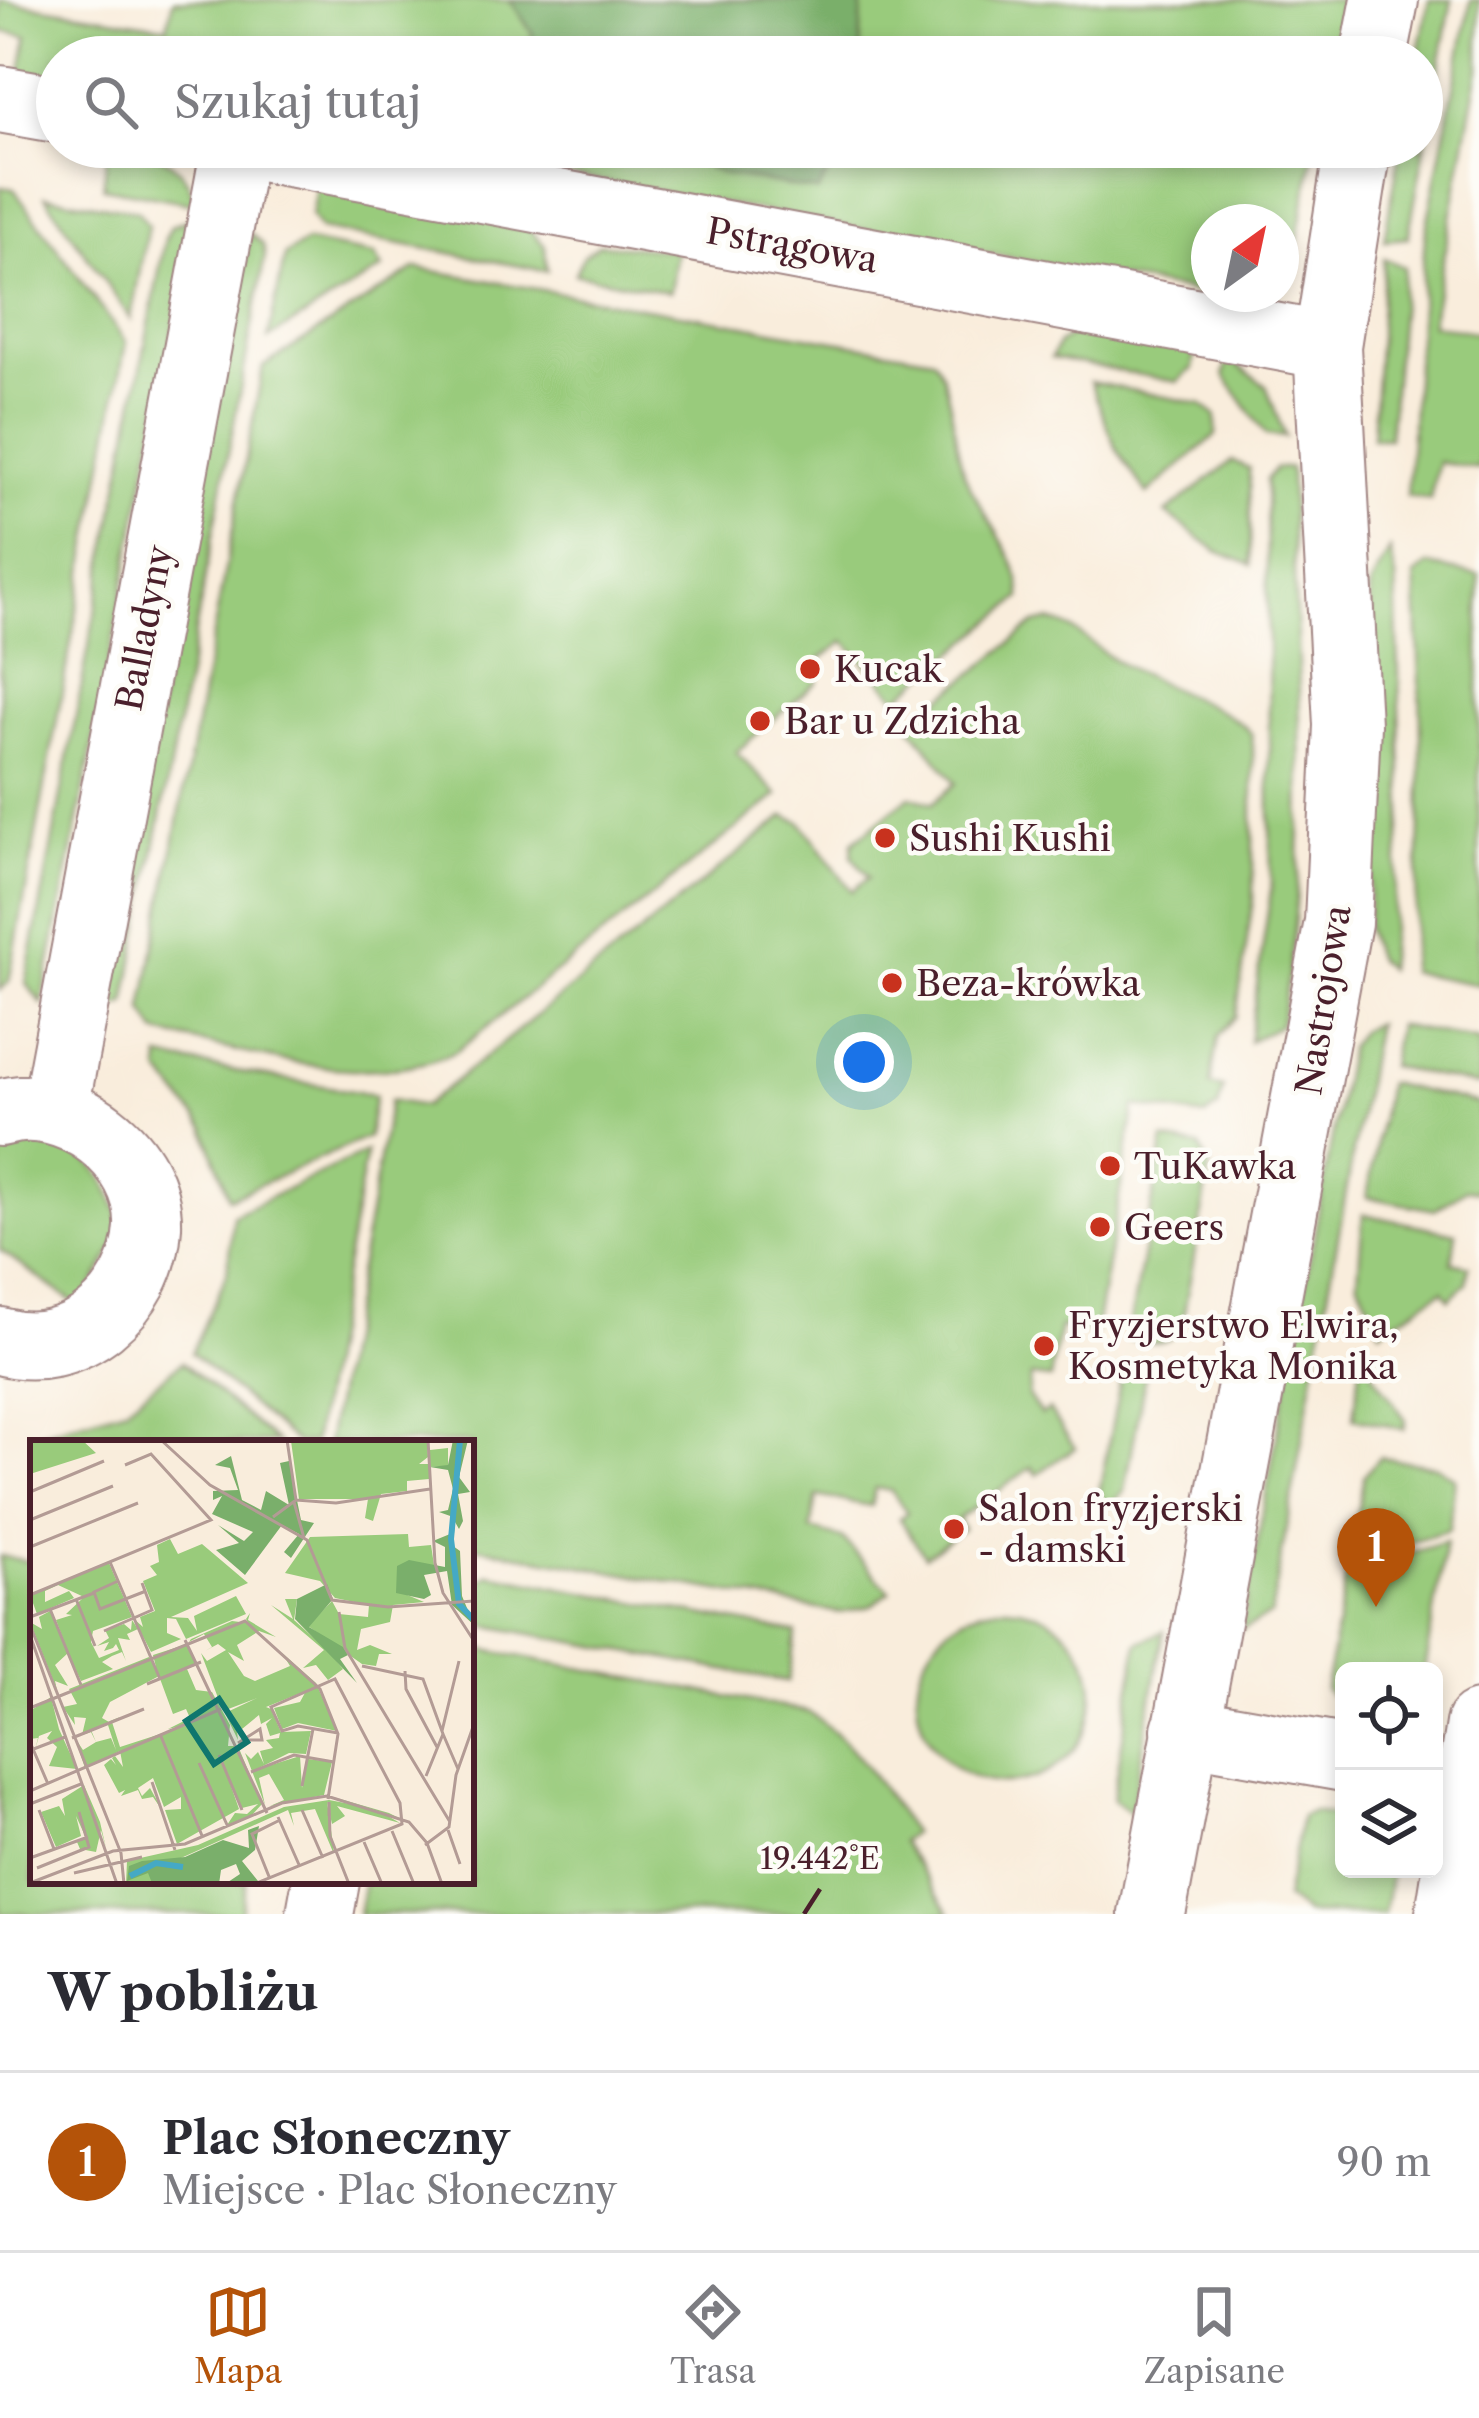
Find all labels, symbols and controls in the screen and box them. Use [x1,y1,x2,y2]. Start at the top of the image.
search box [36,36,1443,168]
icon: search [78,69,144,135]
text: Szukaj tutaj [174,74,421,130]
north arrow [1191,204,1299,312]
street label: Pstrągowa [703,208,881,282]
street label: Balladyny [106,540,182,715]
place label: Kucak [834,647,945,691]
marker: Kucak [797,656,823,682]
place label: Bar u Zdzicha [784,699,1020,743]
marker: Bar u Zdzicha [747,708,773,734]
place label: Sushi Kushi [909,816,1111,860]
marker: Sushi Kushi [872,825,898,851]
street label: Nastrojowa [1286,902,1360,1098]
place label: Beza-krówka [916,961,1141,1005]
marker: Beza-krówka [879,970,905,996]
your location [834,1032,894,1092]
place label: TuKawka [1134,1144,1297,1188]
marker: TuKawka [1097,1153,1123,1179]
place label: Geers [1124,1205,1224,1249]
marker: Geers [1087,1214,1113,1240]
place label: Fryzjerstwo Elwira, Kosmetyka Monika [1068,1303,1399,1388]
marker: Fryzjerstwo Elwira, Kosmetyka Monika [1031,1333,1057,1359]
inset map [30,1440,474,1884]
place label: Salon fryzjerski - damski [978,1486,1243,1571]
pin: 1 [1337,1508,1415,1607]
marker: Salon fryzjerski - damski [941,1516,967,1542]
map controls [1335,1662,1443,1878]
button: locate [1335,1662,1443,1770]
button: layers [1335,1770,1443,1878]
text: 19.442°E [760,1840,880,1877]
text: W pobliżu [48,1961,319,2023]
text: Plac Słoneczny [162,2110,510,2166]
text: 1 [78,2138,96,2186]
text: 90 m [1337,2138,1431,2186]
text: Miejsce · Plac Słoneczny [162,2166,617,2214]
tab: Mapa [194,2279,282,2392]
tab: Trasa [670,2279,756,2392]
tab: Zapisane [1144,2279,1285,2392]

